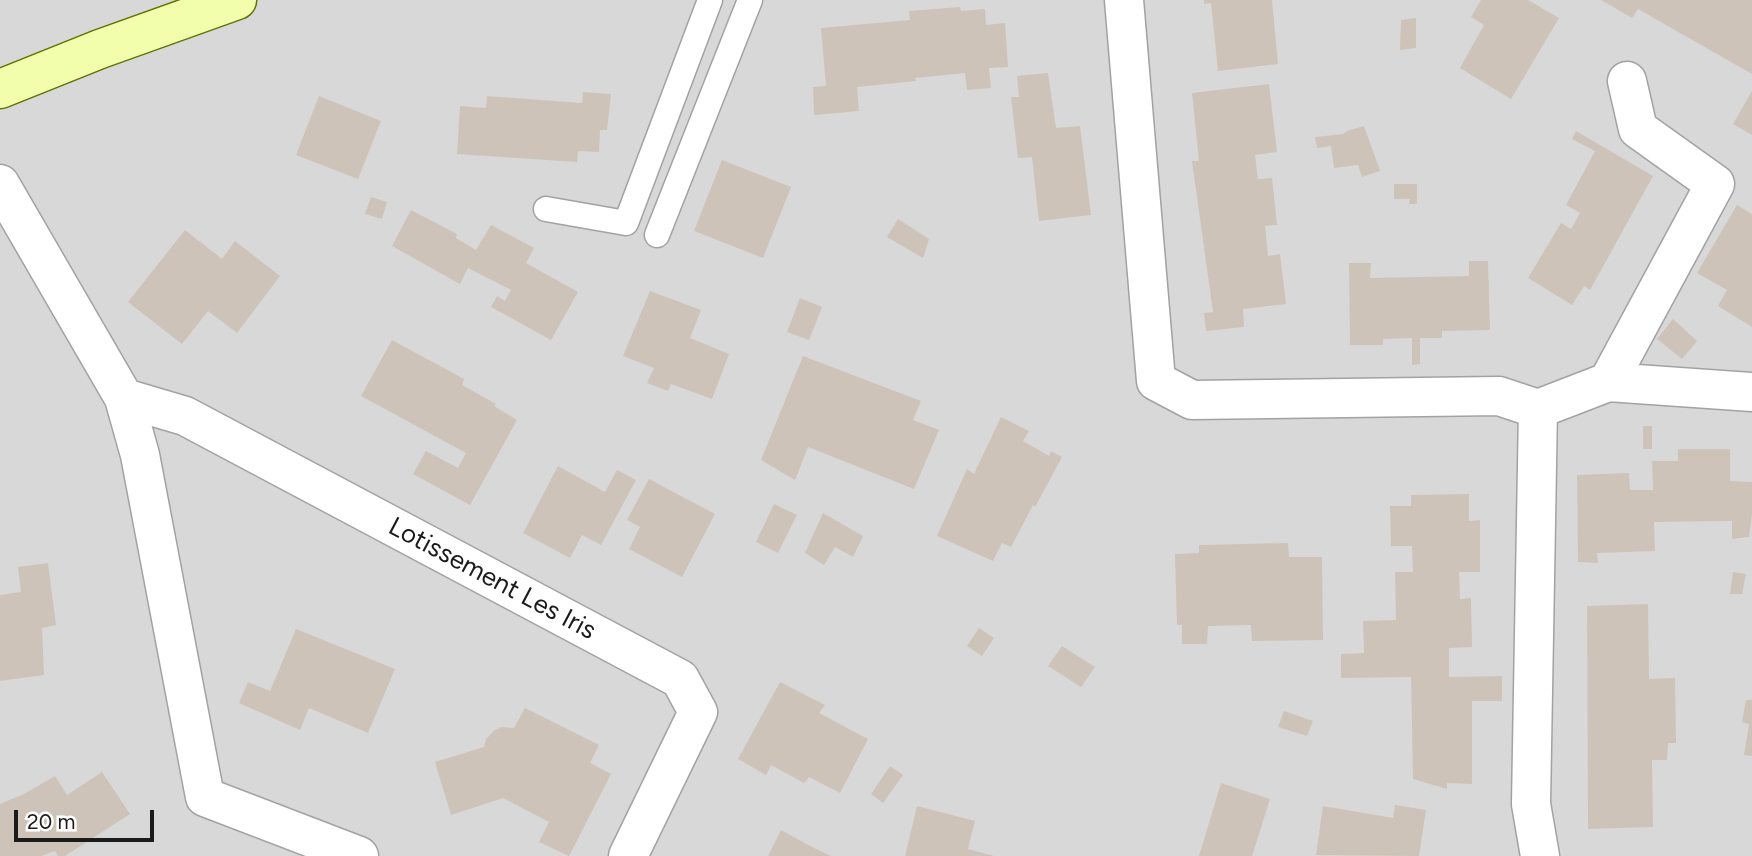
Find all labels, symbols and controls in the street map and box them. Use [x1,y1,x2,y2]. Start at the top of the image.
street label: Lotissement Les Iris [383,511,601,647]
scale bar [18,796,158,840]
text: 20 m [27,809,75,834]

